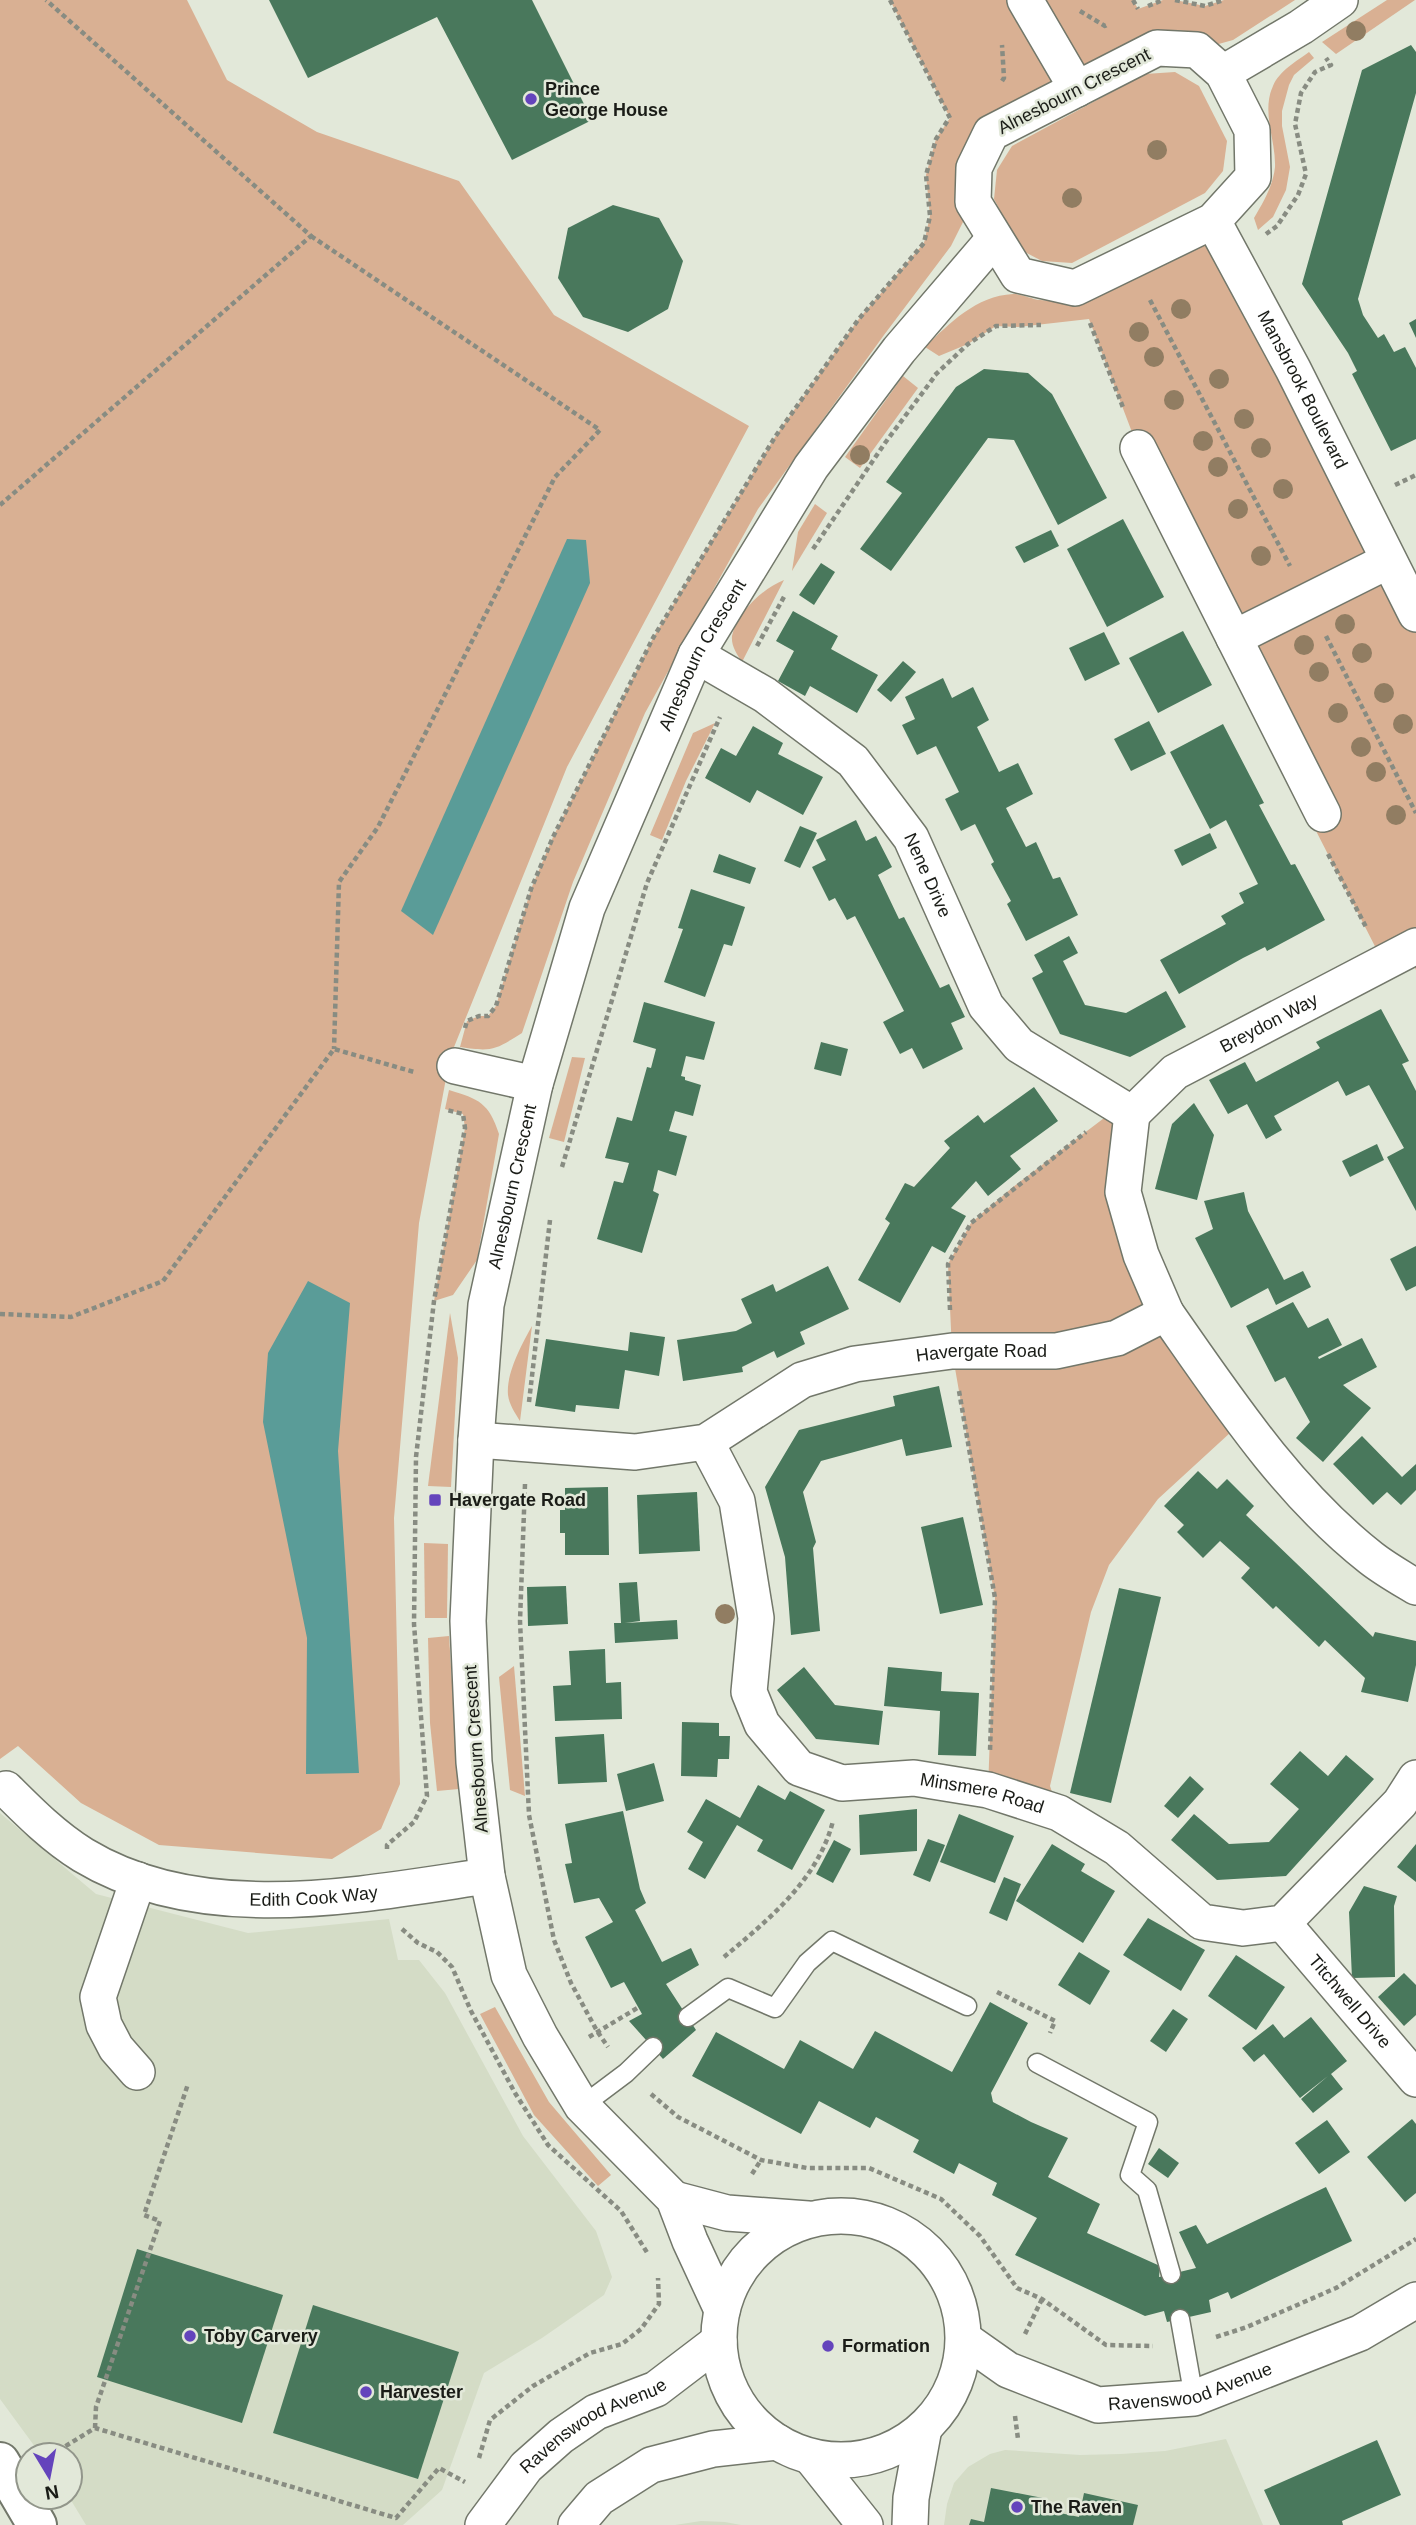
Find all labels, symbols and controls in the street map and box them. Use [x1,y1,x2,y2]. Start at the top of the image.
street label: Alnesbourn Crescent [995,44,1153,138]
place label: Prince George House [545,79,668,120]
marker: Prince George House [523,91,539,107]
street label: Mansbrook Boulevard [1253,307,1351,472]
street label: Alnesbourn Crescent [655,576,750,734]
street label: Nene Drive [900,830,955,920]
street label: Breydon Way [1217,989,1321,1057]
street label: Alnesbourn Crescent [484,1102,540,1271]
street label: Havergate Road [915,1341,1047,1366]
place label: Havergate Road [449,1490,586,1510]
marker: Havergate Road [427,1492,443,1508]
street label: Alnesbourn Crescent [460,1664,492,1834]
street label: Minsmere Road [919,1769,1047,1817]
street label: Edith Cook Way [249,1882,379,1910]
street label: Titchwell Drive [1304,1951,1395,2052]
place label: Toby Carvery [204,2326,318,2346]
marker: Toby Carvery [182,2328,198,2344]
place label: Formation [842,2336,930,2356]
marker: Formation [820,2338,836,2354]
street label: Ravenswood Avenue [1107,2359,1275,2414]
street label: Ravenswood Avenue [516,2375,671,2478]
place label: Harvester [380,2382,463,2402]
marker: Harvester [358,2384,374,2400]
north arrow [14,2441,84,2511]
text: N [43,2481,60,2504]
place label: The Raven [1031,2497,1122,2517]
marker: The Raven [1009,2499,1025,2515]

